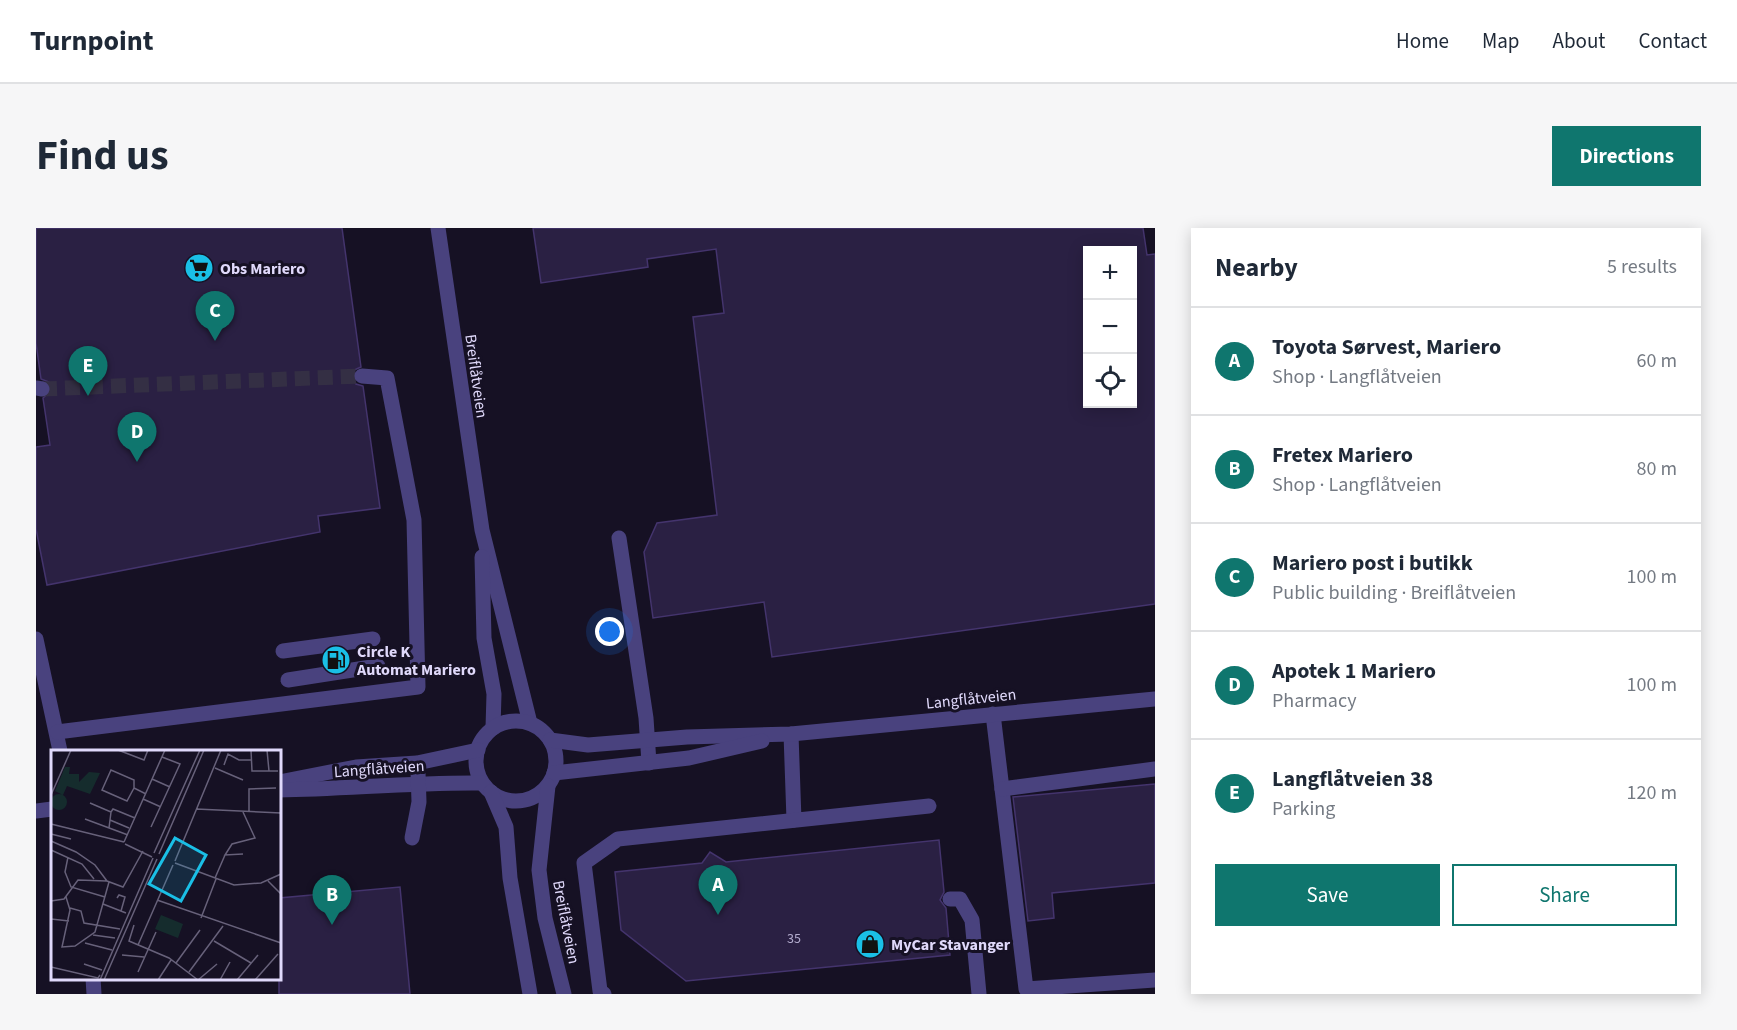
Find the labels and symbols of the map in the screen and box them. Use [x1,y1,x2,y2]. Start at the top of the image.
supermarket icon: Obs Mariero [183,252,215,284]
place label: Obs Mariero [220,258,305,280]
pin: C [196,291,234,341]
street label: Breiflåtveien [459,333,493,420]
pin: E [68,346,108,396]
pin: D [118,412,156,462]
your location [595,617,624,646]
place label: Circle K Automat Mariero [356,641,476,681]
fuel station icon: Circle K Automat Mariero [320,644,352,676]
street label: Langflåtveien [925,683,1017,715]
inset map [51,750,280,979]
street label: Langflåtveien [333,755,425,783]
pin: A [698,866,738,915]
pin: B [312,876,352,925]
street label: Breiflåtveien [547,879,585,966]
shop icon: MyCar Stavanger [854,928,886,960]
house number: 35 [787,929,801,949]
place label: MyCar Stavanger [891,934,1011,956]

